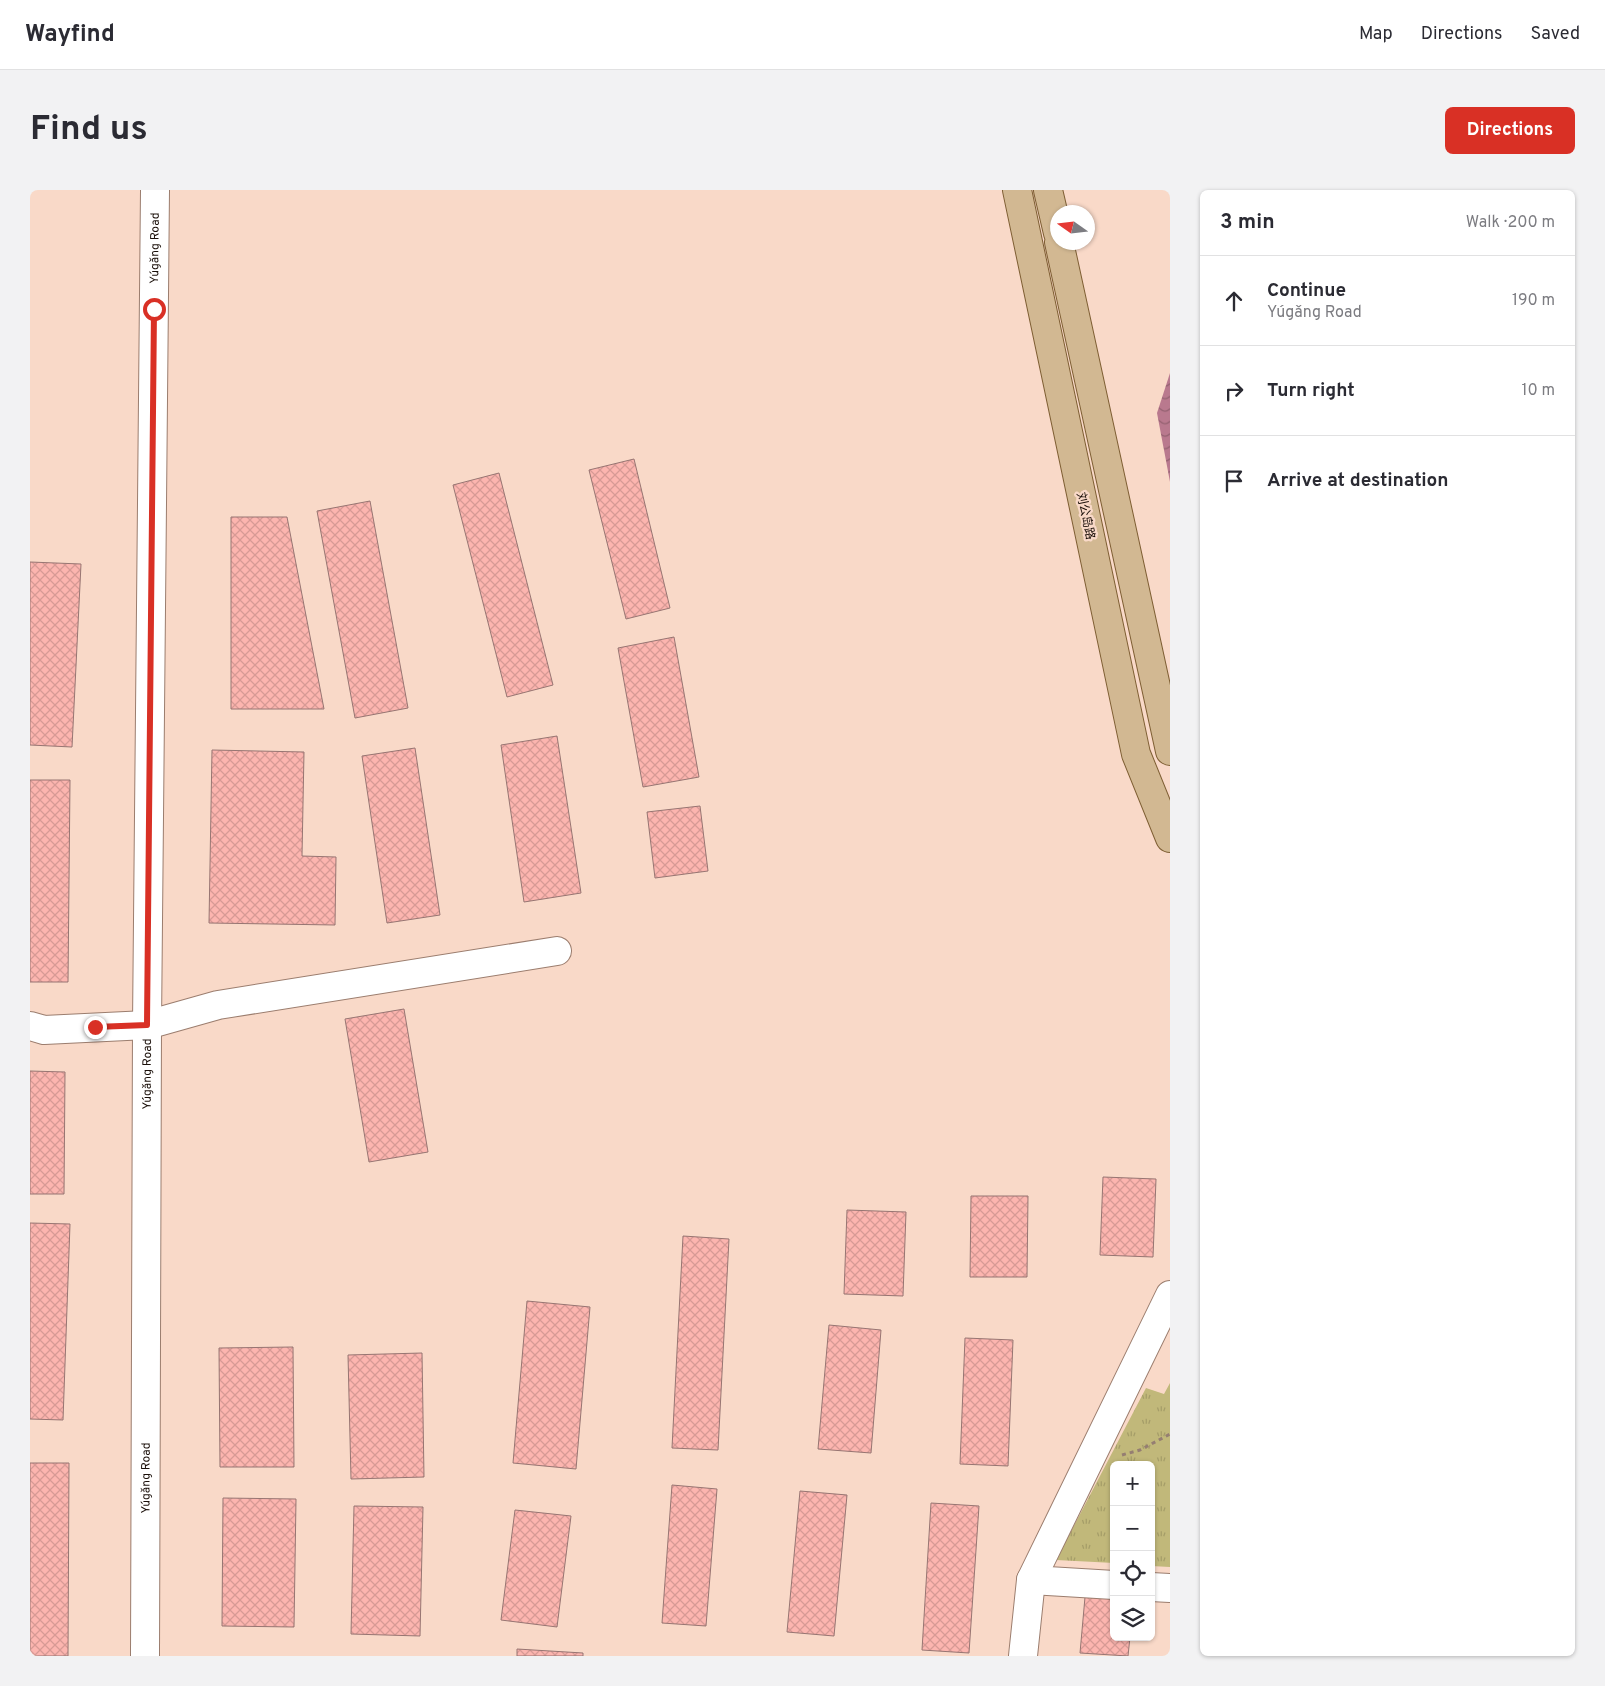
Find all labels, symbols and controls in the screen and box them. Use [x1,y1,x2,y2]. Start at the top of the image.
text: Wayfind [25,20,115,50]
text: Map [1359,23,1393,46]
text: Directions [1421,23,1503,46]
text: Saved [1531,23,1580,46]
button: Directions [1445,107,1575,154]
text: Find us [30,108,148,152]
north arrow [1050,205,1095,250]
text: 3 min [1220,209,1275,236]
street label: Yúgǎng Road [147,212,164,284]
text: Walk · 200 m [1466,213,1555,233]
text: Continue [1267,279,1346,303]
icon: ahead [1220,287,1248,315]
text: 190 m [1512,291,1555,311]
route start [143,298,166,321]
text: Yúgǎng Road [1267,303,1362,323]
icon: right [1220,377,1248,405]
text: Turn right [1267,379,1355,403]
text: 10 m [1521,381,1555,401]
icon: arrive [1220,467,1248,495]
text: Arrive at destination [1267,469,1448,493]
street label: 刘公岛路 [1072,491,1098,541]
route end [84,1016,107,1039]
street label: Yúgǎng Road [140,1038,156,1110]
street label: Yúgǎng Road [138,1442,155,1514]
map controls [1110,1461,1155,1641]
button: + [1110,1461,1155,1506]
button: − [1110,1506,1155,1551]
button: locate [1110,1551,1155,1596]
button: layers [1110,1596,1155,1641]

